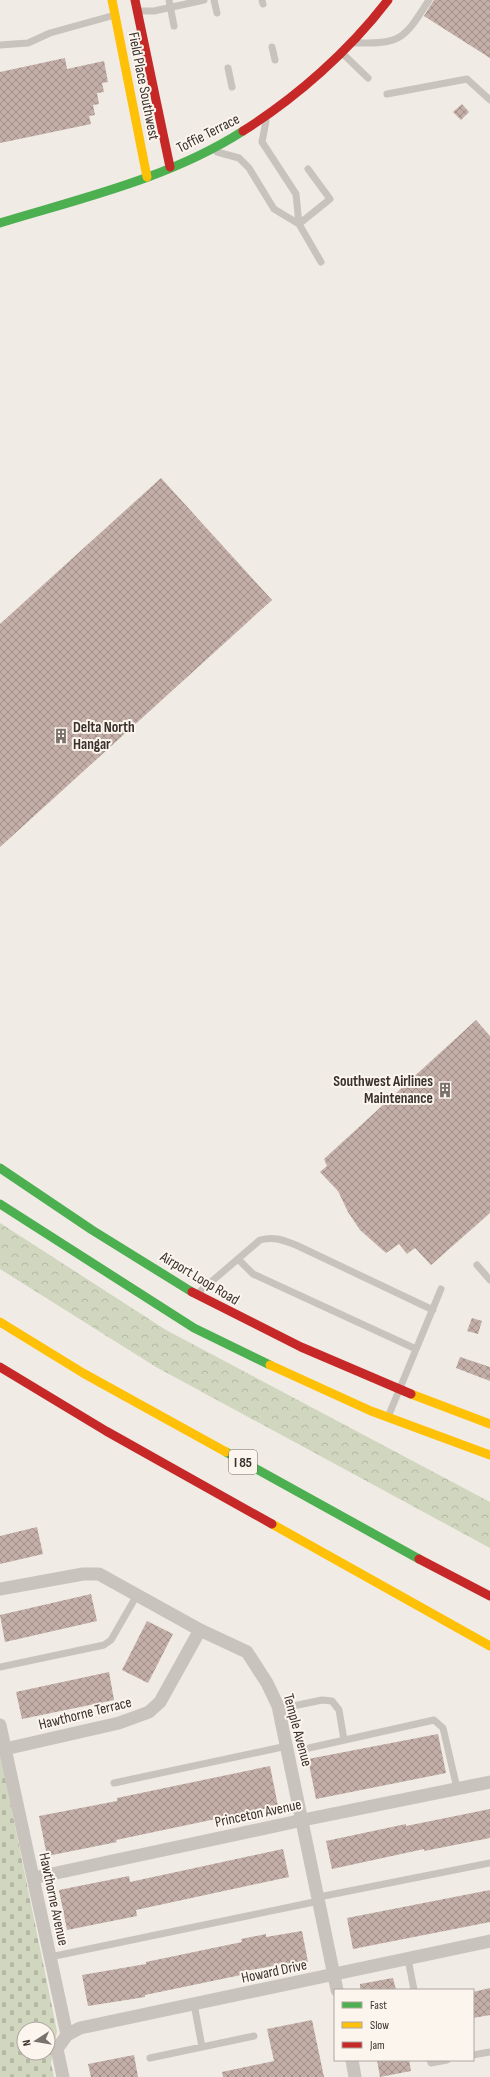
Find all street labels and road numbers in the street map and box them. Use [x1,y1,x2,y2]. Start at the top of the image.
street label: Field Place Southwest [124,30,163,142]
street label: Toffie Terrace [173,109,243,157]
street label: Airport Loop Road [156,1247,243,1309]
road number: I 85 [229,1450,257,1474]
street label: Temple Avenue [279,1692,316,1769]
street label: Hawthorne Terrace [37,1693,134,1734]
street label: Princeton Avenue [213,1795,303,1832]
street label: Hawthorne Avenue [34,1851,73,1947]
street label: Howard Drive [240,1955,309,1988]

